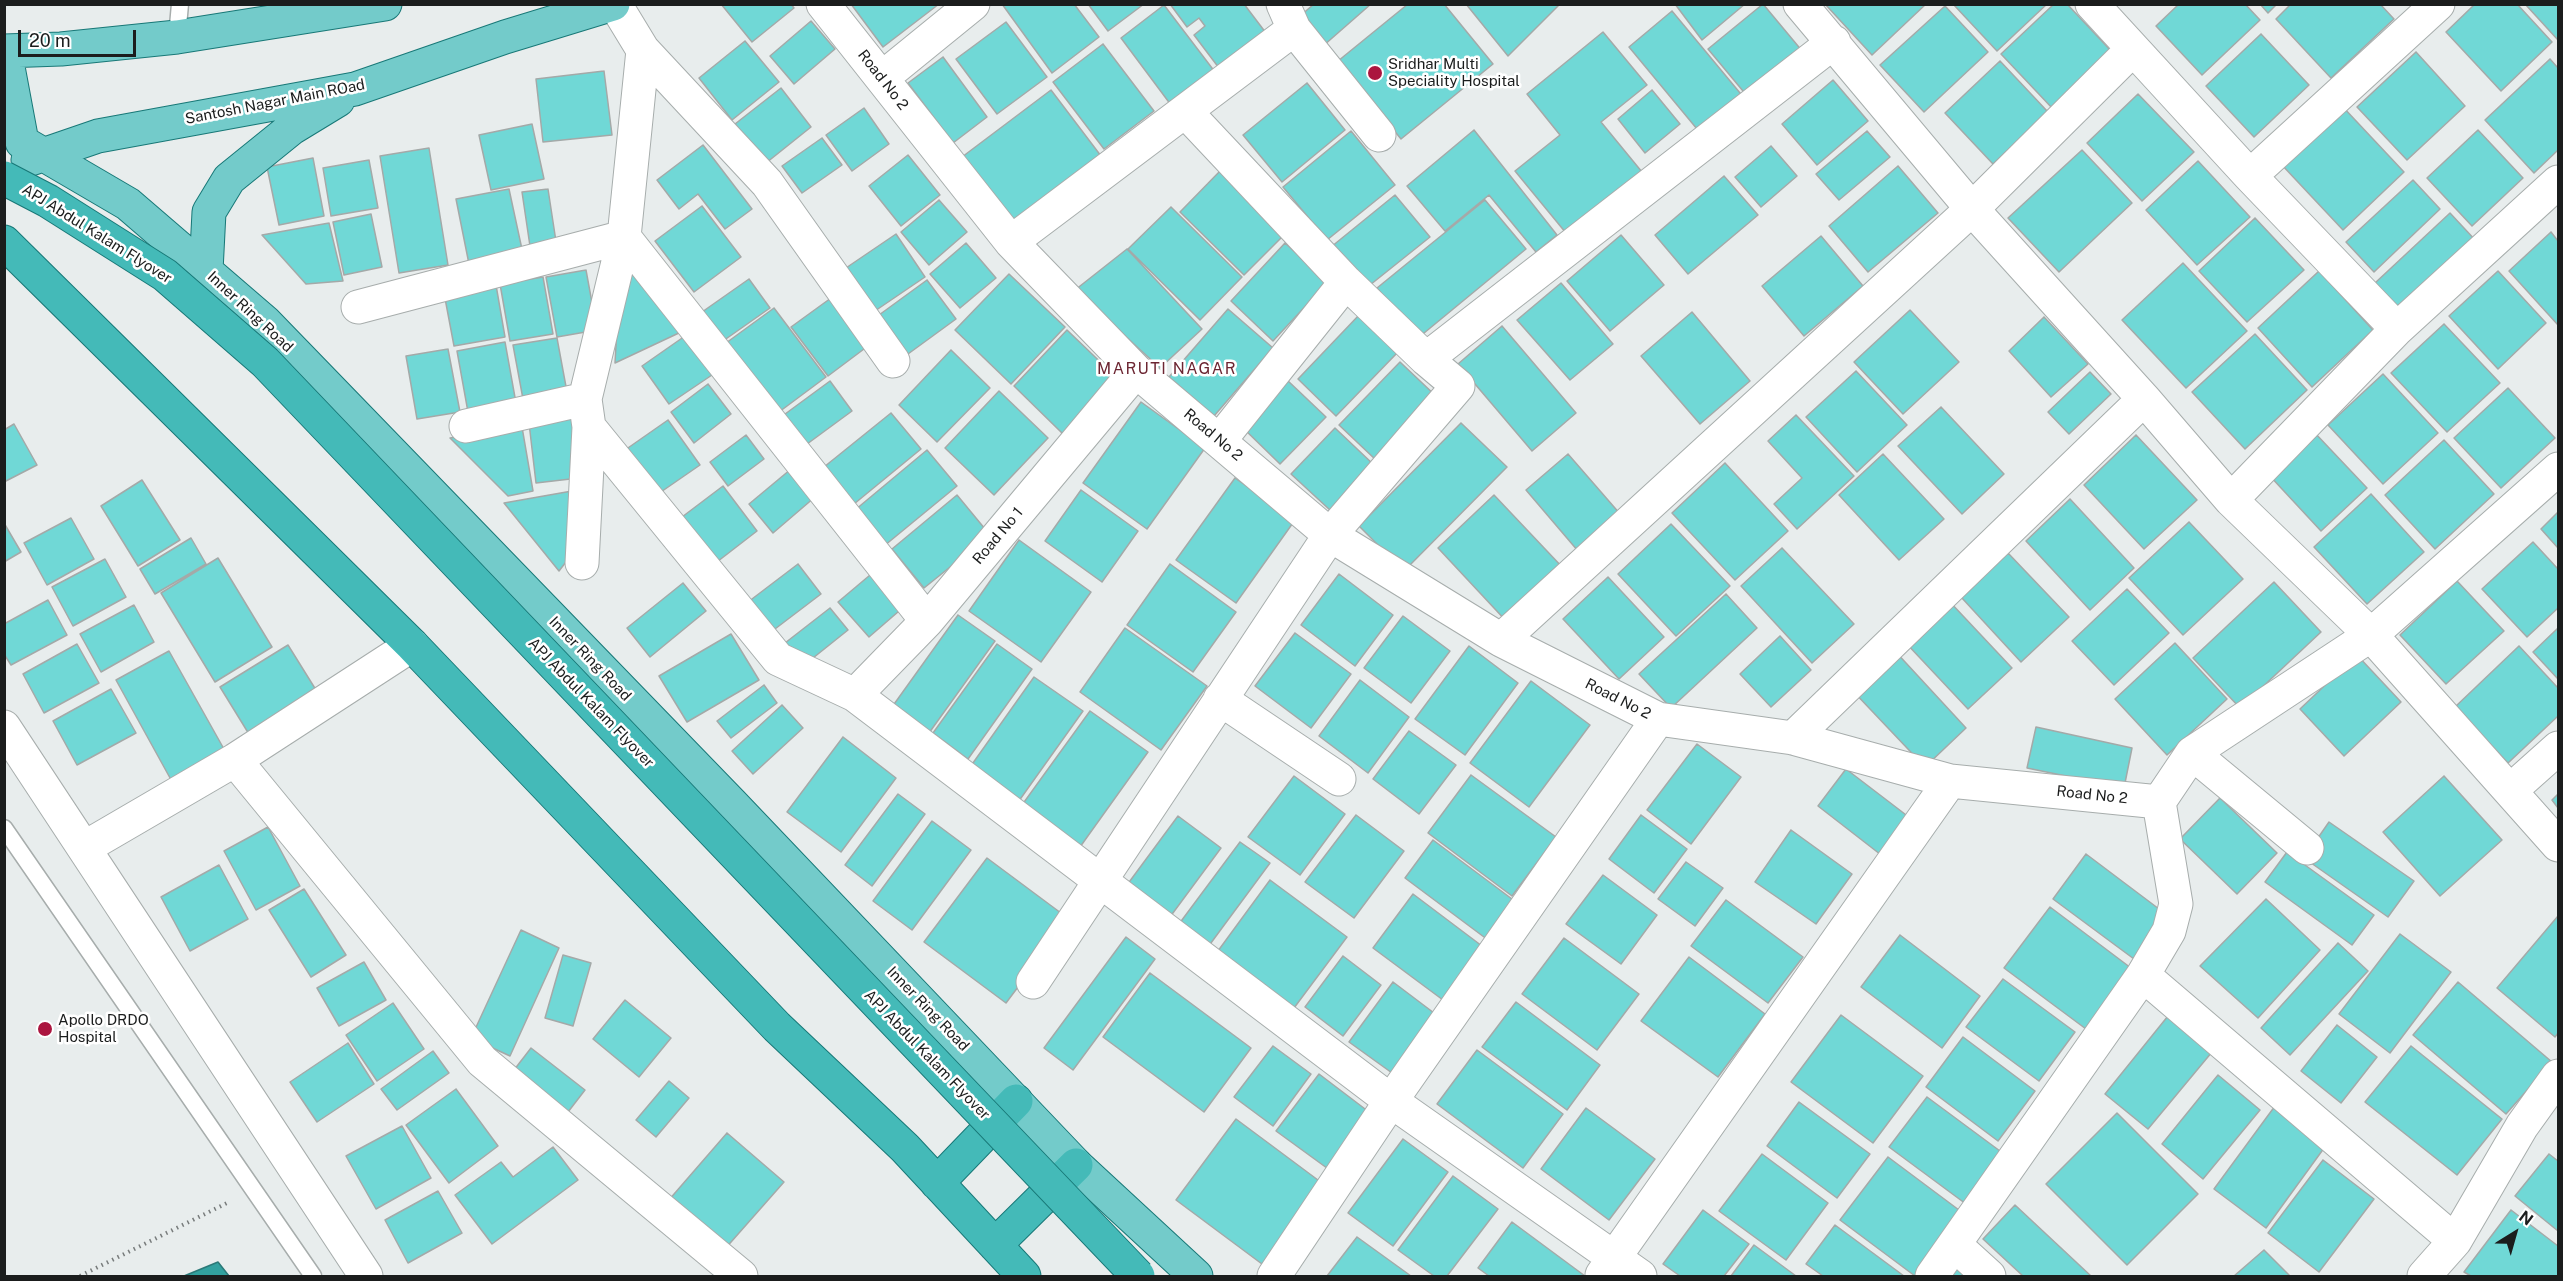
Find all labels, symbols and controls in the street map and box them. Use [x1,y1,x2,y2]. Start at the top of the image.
scale bar [21,18,140,56]
text: 20 m [29,30,71,51]
street label: Road No 2 [854,46,912,114]
place label: Sridhar Multi Speciality Hospital [1388,55,1520,90]
marker: Sridhar Multi Speciality Hospital [1366,64,1384,82]
street label: Santosh Nagar Main ROad [184,76,366,128]
street label: APJ Abdul Kalam Flyover [19,180,175,288]
street label: Inner Ring Road [203,268,297,356]
district label: MARUTI NAGAR [1097,359,1237,379]
street label: Road No 2 [1180,405,1246,465]
street label: Road No 1 [969,504,1027,568]
street label: Inner Ring Road [545,613,635,705]
street label: APJ Abdul Kalam Flyover [524,634,658,772]
street label: Road No 2 [1582,675,1654,723]
street label: Road No 2 [2056,782,2128,808]
street label: Inner Ring Road [883,963,973,1055]
street label: APJ Abdul Kalam Flyover [860,986,994,1124]
place label: Apollo DRDO Hospital [58,1011,149,1046]
marker: Apollo DRDO Hospital [36,1020,54,1038]
north arrow [2485,1203,2545,1263]
text: N [2515,1207,2537,1230]

